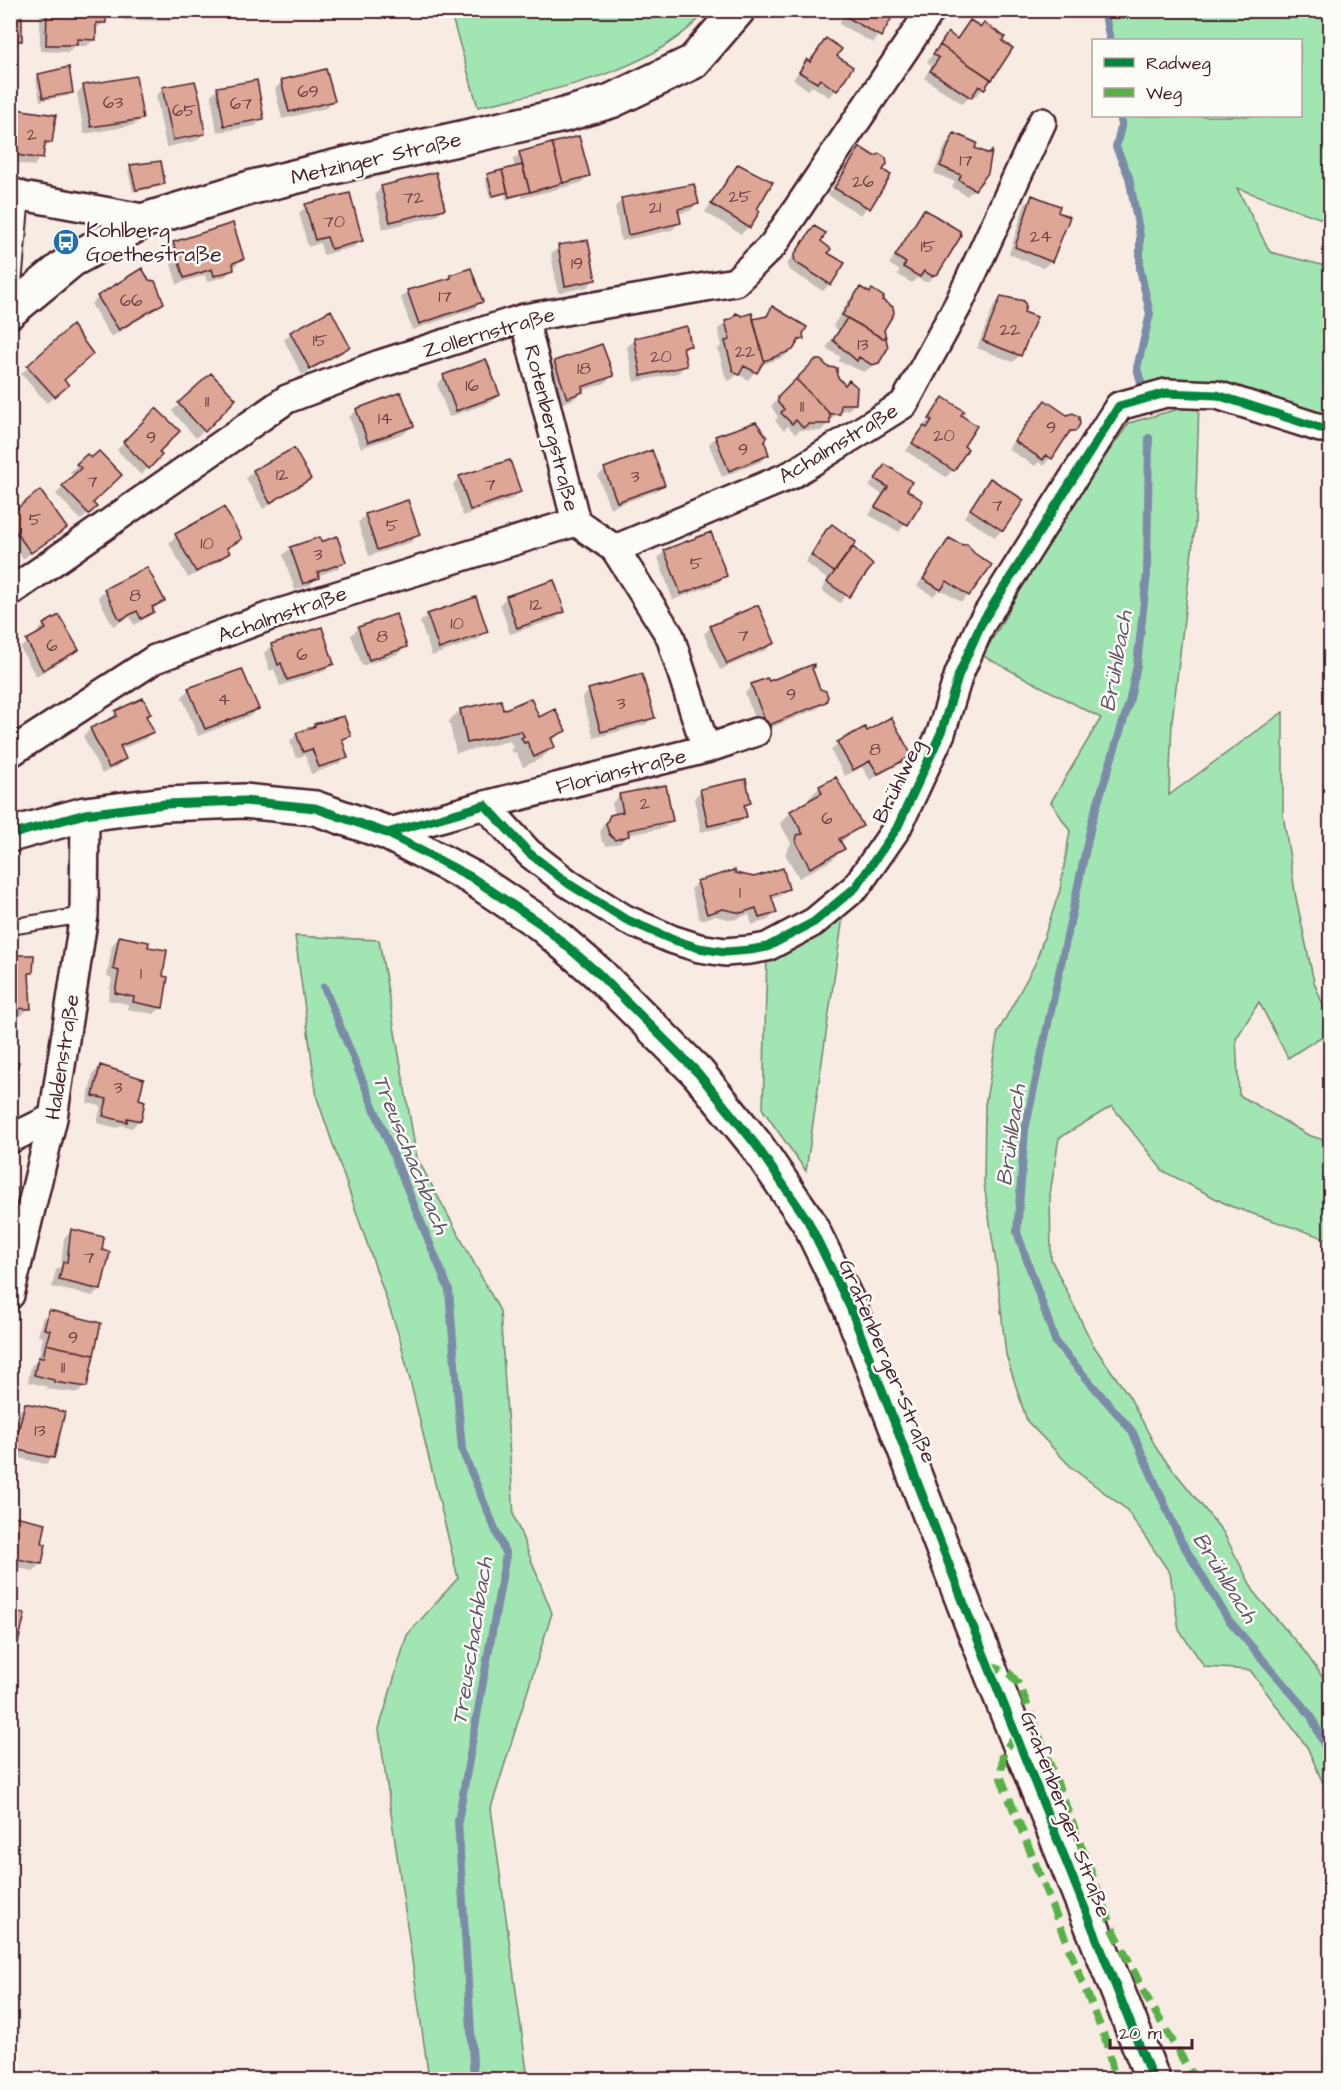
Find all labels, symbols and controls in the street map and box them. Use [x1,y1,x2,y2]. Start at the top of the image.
legend [1092,39,1302,117]
text: Radweg [1146,51,1211,77]
house number: 69 [297,79,319,104]
text: Weg [1146,81,1182,107]
house number: 63 [103,90,123,115]
house number: 67 [230,91,252,116]
house number: 65 [172,98,196,123]
house number: 2 [27,122,38,147]
street label: Metzinger Straße [288,125,465,194]
house number: 17 [959,148,973,173]
house number: 26 [852,169,874,194]
house number: 25 [728,184,752,209]
house number: 72 [402,185,424,210]
house number: 21 [649,195,661,220]
house number: 70 [323,209,345,234]
place label: Kohlberg Goethestraße [86,216,222,269]
house number: 24 [1030,224,1052,249]
bus stop icon: Kohlberg Goethestraße [51,227,81,257]
house number: 15 [920,234,936,259]
house number: 19 [571,251,583,276]
house number: 17 [438,284,452,309]
house number: 66 [120,288,142,313]
street label: Zollernstraße [420,300,558,365]
house number: 22 [1000,317,1021,342]
house number: 15 [312,328,328,353]
house number: 13 [857,332,869,357]
house number: 22 [735,339,756,364]
street label: Rotenbergstraße [515,342,586,515]
house number: 20 [650,344,672,369]
house number: 18 [577,356,591,381]
house number: 16 [465,373,479,398]
house number: 11 [205,389,209,414]
house number: 11 [800,394,804,419]
street label: Achalmstraße [773,396,904,491]
house number: 14 [378,406,392,431]
house number: 9 [1046,415,1056,440]
house number: 20 [933,423,955,448]
house number: 9 [146,425,156,450]
house number: 9 [738,437,748,462]
house number: 12 [276,462,289,487]
house number: 3 [630,464,640,489]
house number: 7 [86,469,98,494]
house number: 7 [484,472,496,497]
house number: 7 [991,493,1003,518]
house number: 5 [29,507,42,532]
house number: 5 [386,513,399,538]
house number: 10 [200,531,214,556]
house number: 3 [313,542,323,567]
house number: 5 [690,551,703,576]
street label: Achalmstraße [214,579,351,650]
house number: 8 [129,583,141,608]
house number: 12 [530,592,543,617]
water label: Brühlbach [1092,607,1141,714]
house number: 10 [450,611,464,636]
house number: 7 [737,623,749,648]
house number: 8 [376,624,388,649]
house number: 6 [46,633,58,658]
house number: 6 [296,642,308,667]
house number: 9 [786,682,796,707]
house number: 4 [218,687,230,712]
house number: 3 [616,691,626,716]
street label: Brühlweg [866,734,933,829]
house number: 8 [869,737,881,762]
street label: Florianstraße [553,741,689,802]
house number: 2 [640,791,651,816]
house number: 6 [821,806,833,831]
house number: 1 [739,880,741,905]
house number: 1 [140,961,142,986]
street label: Haldenstraße [38,992,87,1122]
water label: Treuschachbach [365,1070,457,1240]
house number: 3 [113,1075,123,1100]
water label: Brühlbach [989,1082,1034,1188]
house number: 7 [83,1245,95,1270]
street label: Grafenberger Straße [830,1255,944,1468]
house number: 9 [68,1325,78,1350]
house number: 11 [61,1355,65,1380]
house number: 13 [34,1418,46,1443]
water label: Brühlbach [1185,1526,1265,1630]
water label: Treuschachbach [444,1554,501,1727]
street label: Grafenberger Straße [1011,1707,1118,1922]
scale bar [1110,2012,1192,2050]
text: 20 m [1119,2021,1162,2046]

